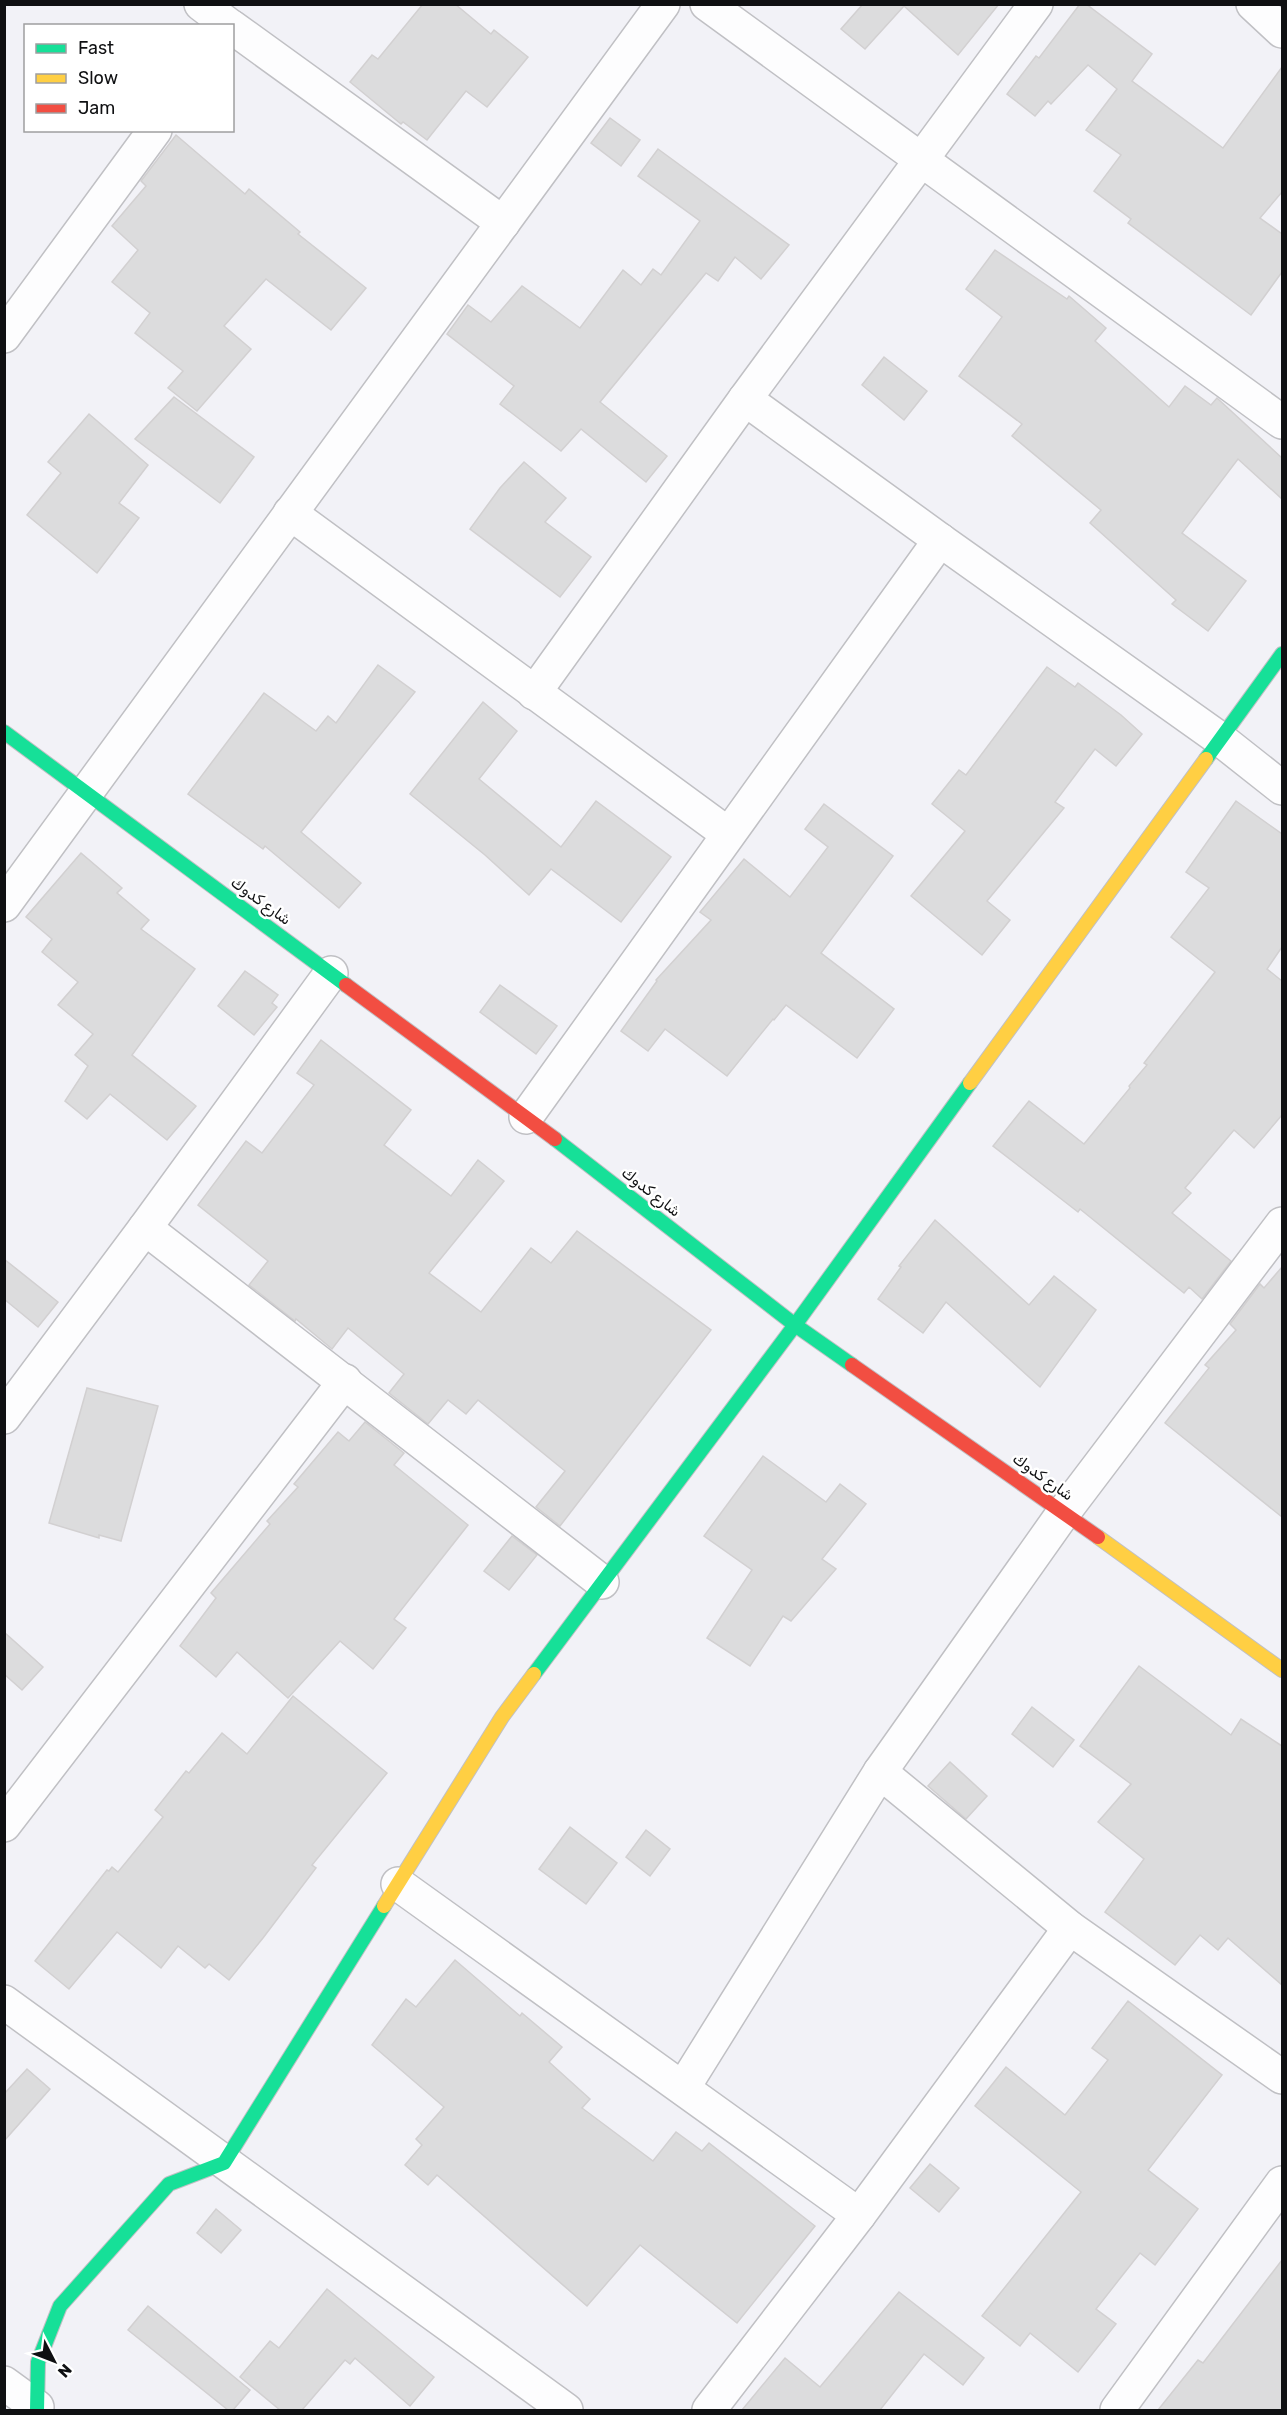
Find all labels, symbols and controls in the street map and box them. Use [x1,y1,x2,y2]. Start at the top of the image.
legend [24,24,234,132]
text: Fast [78,37,114,59]
text: Slow [78,67,118,89]
text: Jam [78,97,115,119]
street label: شارع كدوك [226,873,295,930]
street label: شارع كدوك [617,1163,684,1222]
street label: شارع كدوك [1008,1450,1077,1506]
north arrow [24,2331,84,2391]
text: N [54,2360,76,2381]

